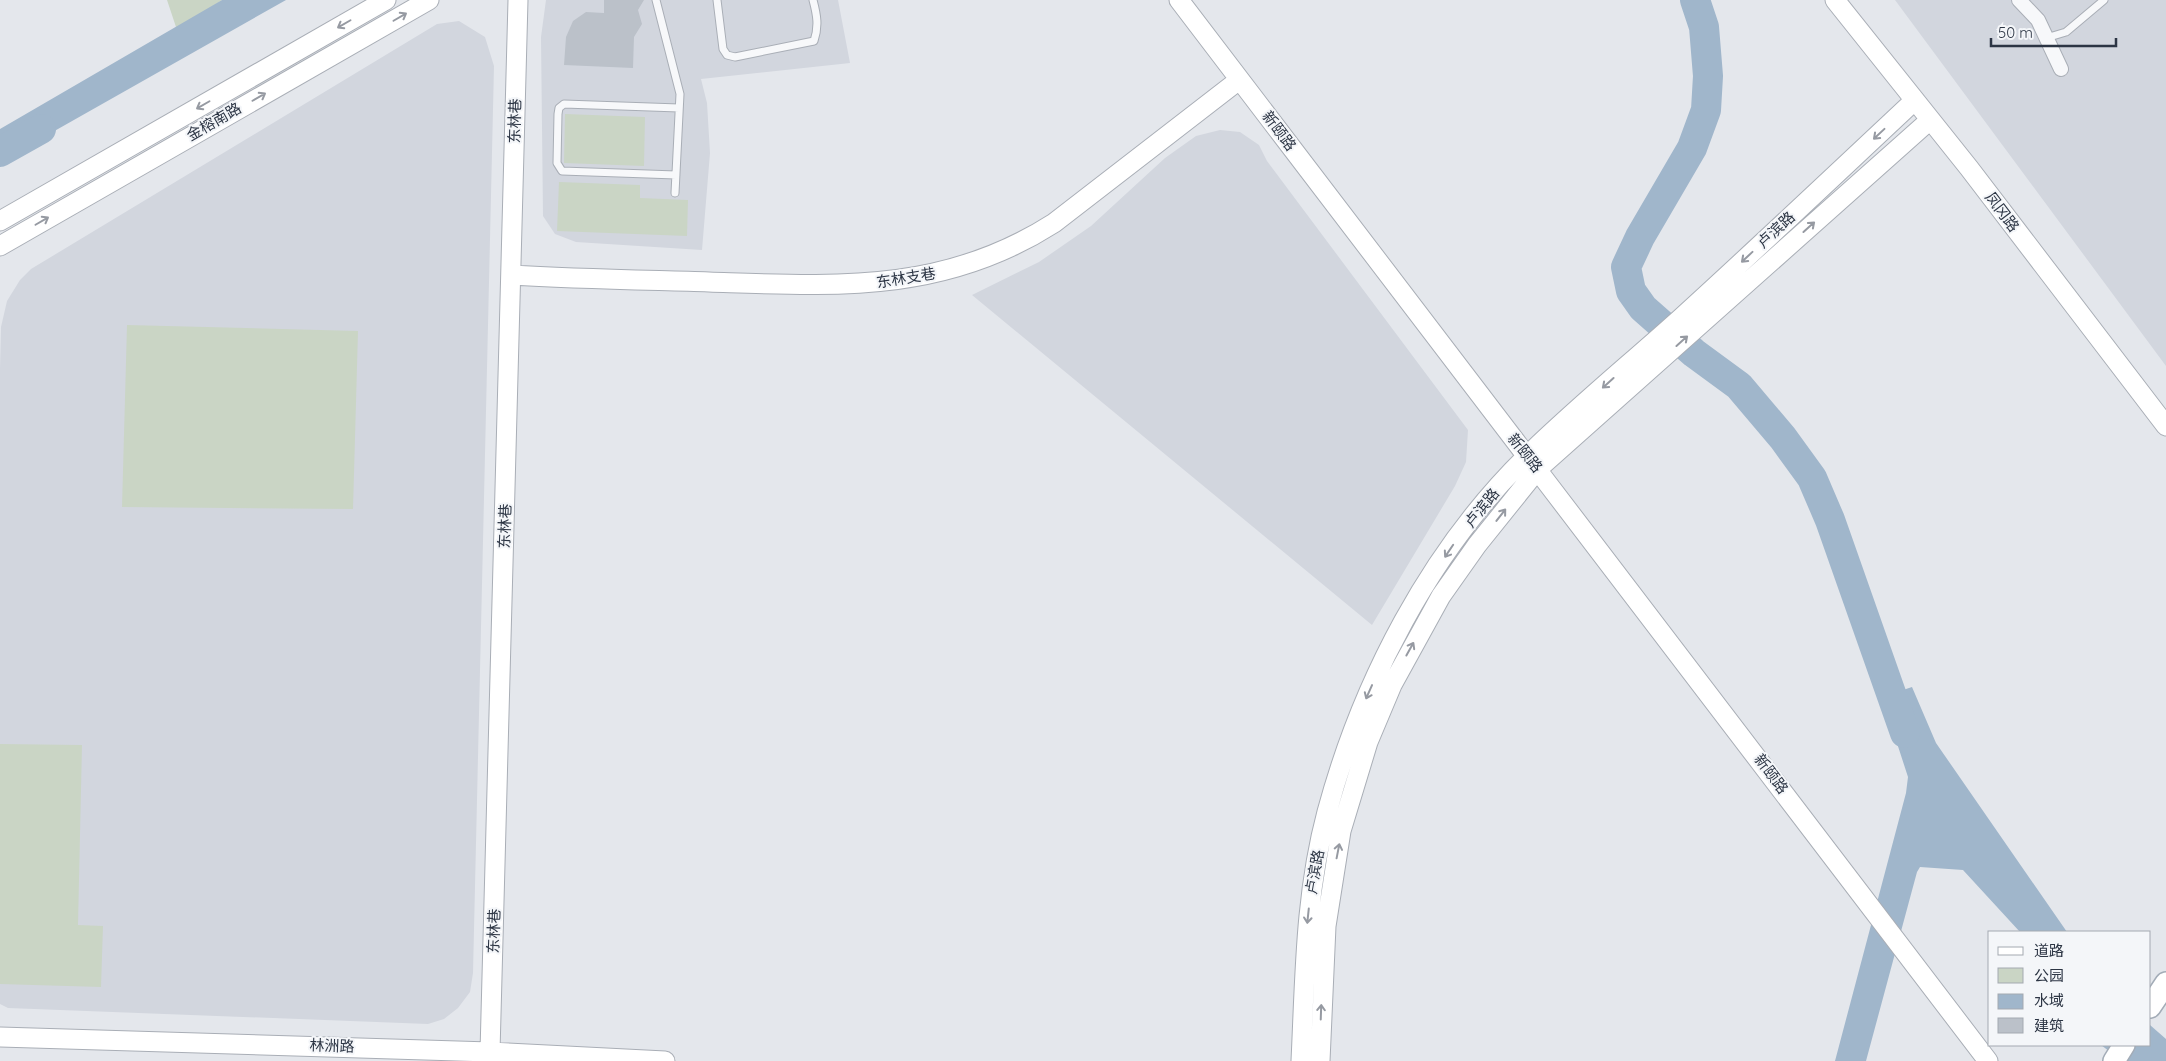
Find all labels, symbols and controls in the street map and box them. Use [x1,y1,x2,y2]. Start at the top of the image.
one-way arrow [392,11,407,21]
scale bar [1991,15,2116,47]
one-way arrow [337,20,351,30]
text: 50 m [1998,23,2033,42]
one-way arrow [251,92,266,102]
street label: 金榕南路 [183,98,244,145]
street label: 东林巷 [505,98,524,144]
one-way arrow [195,100,210,110]
street label: 新颐路 [1258,107,1301,154]
one-way arrow [1872,128,1885,140]
street label: 凤冈路 [1981,188,2024,235]
street label: 卢滨路 [1753,207,1799,252]
one-way arrow [34,215,48,225]
one-way arrow [1803,222,1816,233]
one-way arrow [1741,251,1753,263]
street label: 东林支巷 [875,263,937,292]
one-way arrow [1676,336,1689,347]
one-way arrow [1602,377,1615,389]
street label: 新颐路 [1504,429,1547,476]
street label: 卢滨路 [1460,484,1503,531]
street label: 东林巷 [494,503,515,549]
one-way arrow [1496,508,1506,522]
one-way arrow [1444,544,1454,558]
one-way arrow [1405,642,1415,657]
one-way arrow [1363,684,1373,699]
street label: 新颐路 [1750,750,1793,797]
one-way arrow [1333,843,1343,859]
street label: 卢滨路 [1301,848,1328,896]
street label: 东林巷 [483,908,504,954]
one-way arrow [1303,908,1313,924]
legend [1988,931,2151,1046]
text: 道路 [2034,941,2064,960]
text: 公园 [2034,966,2064,985]
text: 水域 [2034,991,2064,1010]
one-way arrow [1317,1005,1326,1021]
text: 建筑 [2034,1016,2064,1035]
street label: 林洲路 [309,1035,355,1056]

